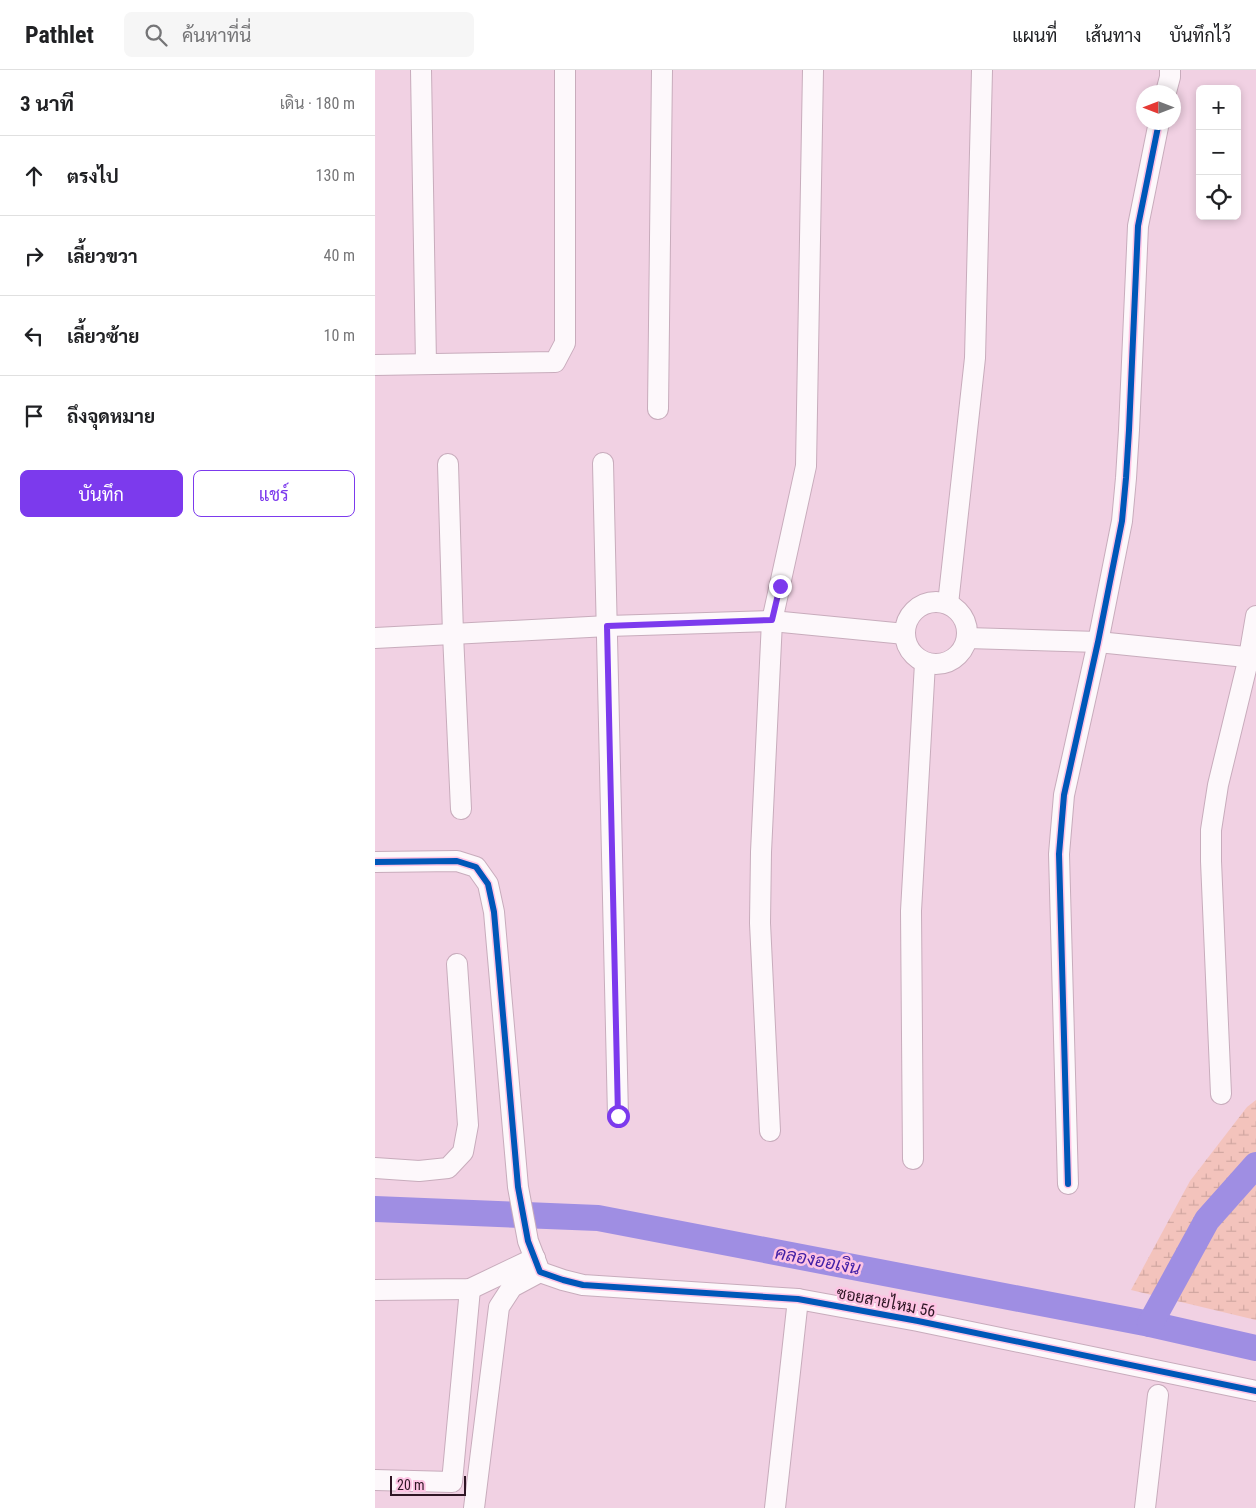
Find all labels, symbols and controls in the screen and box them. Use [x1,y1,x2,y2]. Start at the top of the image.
search box [124,12,474,57]
text: Pathlet [25,21,94,49]
icon: search [142,21,170,49]
text: ค้นหาที่นี่ [182,24,251,47]
text: แผนที่ [1012,25,1057,46]
text: เส้นทาง [1085,25,1141,46]
text: บันทึกไว้ [1169,25,1231,46]
north arrow [1136,85,1181,130]
map controls [1196,85,1241,220]
button: + [1196,85,1241,130]
text: 3 นาที [20,92,74,116]
text: เดิน · 180 m [280,94,355,113]
button: − [1196,130,1241,175]
icon: ahead [20,162,48,190]
text: ตรงไป [67,165,119,188]
text: 130 m [316,166,355,185]
button: locate [1196,175,1241,220]
icon: right [20,242,48,270]
text: เลี้ยวขวา [67,245,138,268]
text: 40 m [323,246,355,265]
icon: left [20,322,48,350]
text: เลี้ยวซ้าย [67,325,139,348]
text: 10 m [323,326,355,345]
icon: arrive [20,402,48,430]
text: ถึงจุดหมาย [67,405,155,428]
button: บันทึก [20,470,183,517]
button: แชร์ [193,470,355,517]
route end [769,575,792,598]
route start [607,1105,630,1128]
water label: คลองออเงิน [774,1241,863,1279]
street label: ซอยสายไหม 56 [835,1281,938,1321]
scale bar [390,1473,466,1496]
text: 20 m [397,1477,425,1493]

